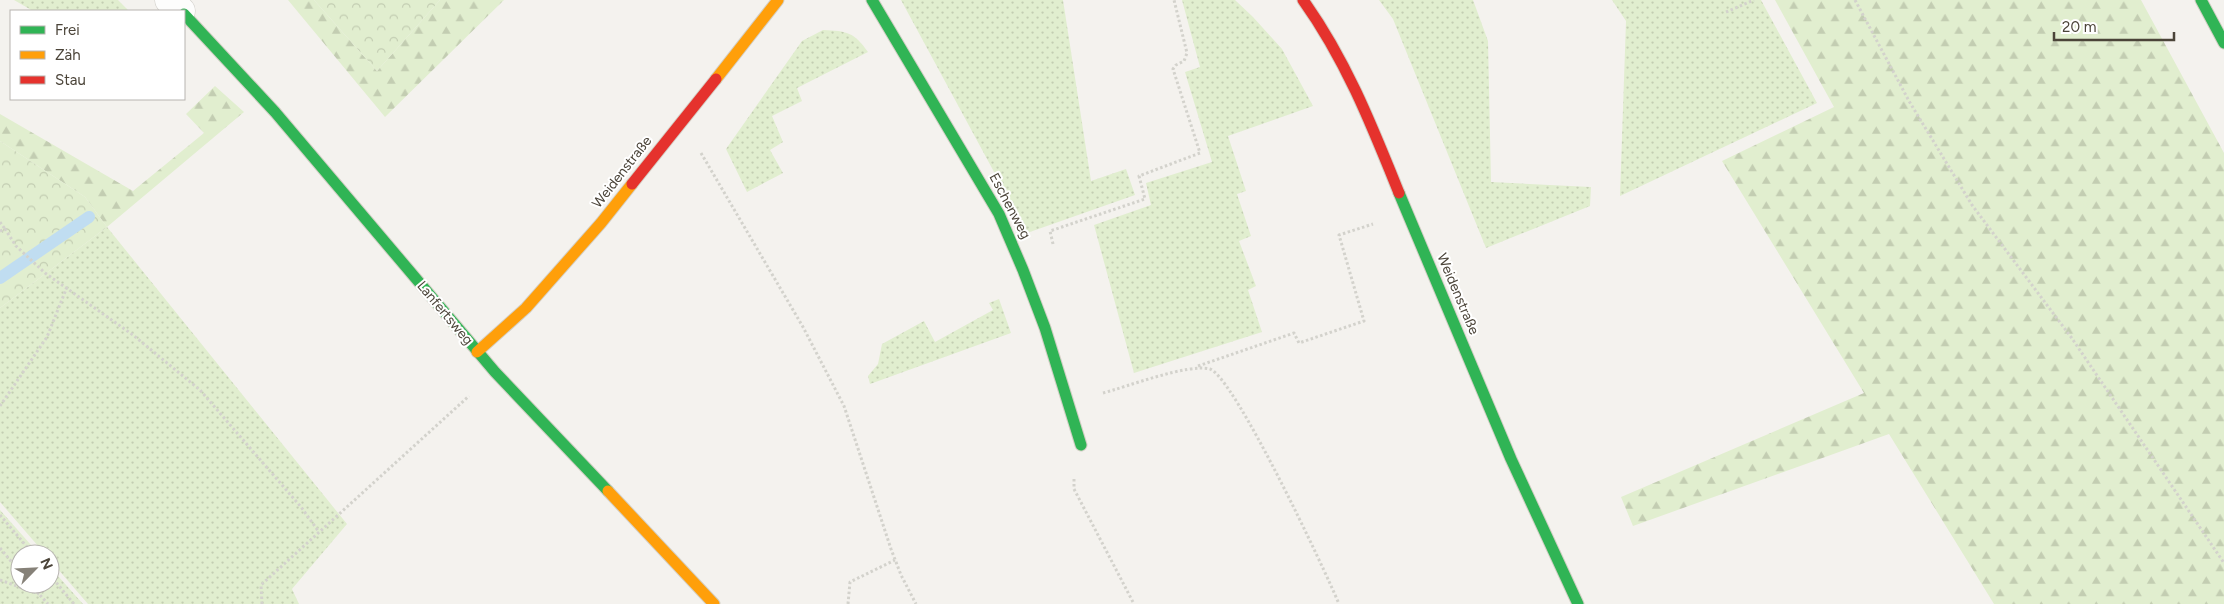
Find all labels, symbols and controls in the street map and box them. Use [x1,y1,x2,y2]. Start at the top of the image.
legend [10,10,185,100]
scale bar [2054,10,2174,42]
text: 20 m [2062,18,2096,36]
text: Frei [55,21,80,39]
text: Zäh [55,46,81,64]
text: Stau [55,71,86,89]
street label: Weidenstraße [589,132,656,211]
street label: Eschenweg [986,170,1034,242]
street label: Weidenstraße [1433,251,1483,338]
street label: Lanfertsweg [413,278,477,348]
north arrow [10,544,60,594]
text: N [36,556,56,572]

